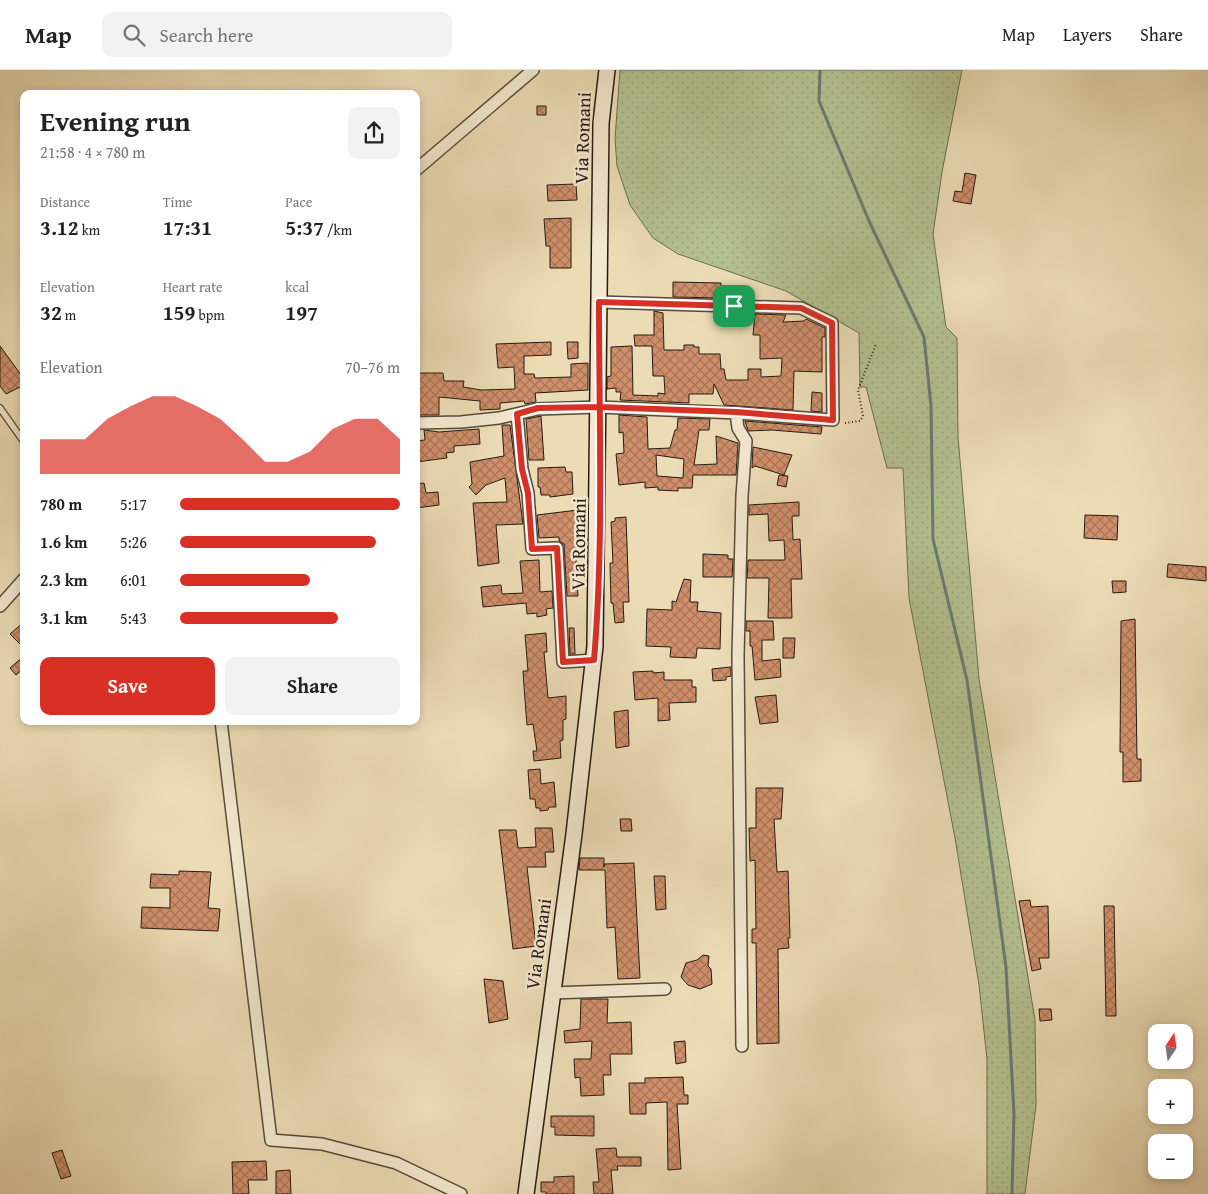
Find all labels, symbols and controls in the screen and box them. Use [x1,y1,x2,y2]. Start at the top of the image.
search box [102,12,452,57]
text: Map [25,17,72,52]
icon: search [120,21,148,49]
text: Search here [160,21,253,49]
text: Map [1002,21,1035,48]
text: Layers [1063,21,1112,48]
text: Share [1140,21,1183,48]
street label: Via Romani [566,92,598,184]
text: Evening run [40,100,191,141]
button: share [348,107,400,159]
text: 21:58 · 4 × 780 m [40,140,145,164]
text: Distance [40,192,90,212]
text: Time [163,192,192,212]
text: Pace [285,192,312,212]
text: 3.12 [40,212,79,243]
text: 17:31 [163,212,212,243]
text: 5:37 [285,212,324,243]
text: km [79,220,100,240]
text: /km [324,220,352,240]
text: Elevation [40,277,95,297]
text: Heart rate [163,277,223,297]
text: kcal [285,277,309,297]
pin [713,285,755,327]
icon: arrive [720,292,748,320]
text: 32 [40,297,62,328]
text: 159 [163,297,195,328]
text: 197 [285,297,318,328]
text: m [62,305,76,325]
text: bpm [195,305,225,325]
text: Elevation [40,355,103,379]
text: 70–76 m [345,355,400,379]
text: 780 m [40,492,82,516]
text: 5:17 [120,492,147,516]
street label: Via Romani [563,498,593,590]
text: 1.6 km [40,530,87,554]
text: 5:26 [120,530,147,554]
text: 2.3 km [40,568,87,592]
text: 6:01 [120,568,147,592]
text: 3.1 km [40,606,87,630]
text: 5:43 [120,606,147,630]
button: Save [40,657,215,715]
button: Share [225,657,400,715]
street label: Via Romani [518,896,558,992]
north arrow [1148,1024,1192,1069]
map controls [1148,1024,1193,1179]
button: + [1148,1079,1193,1124]
button: − [1148,1134,1193,1179]

